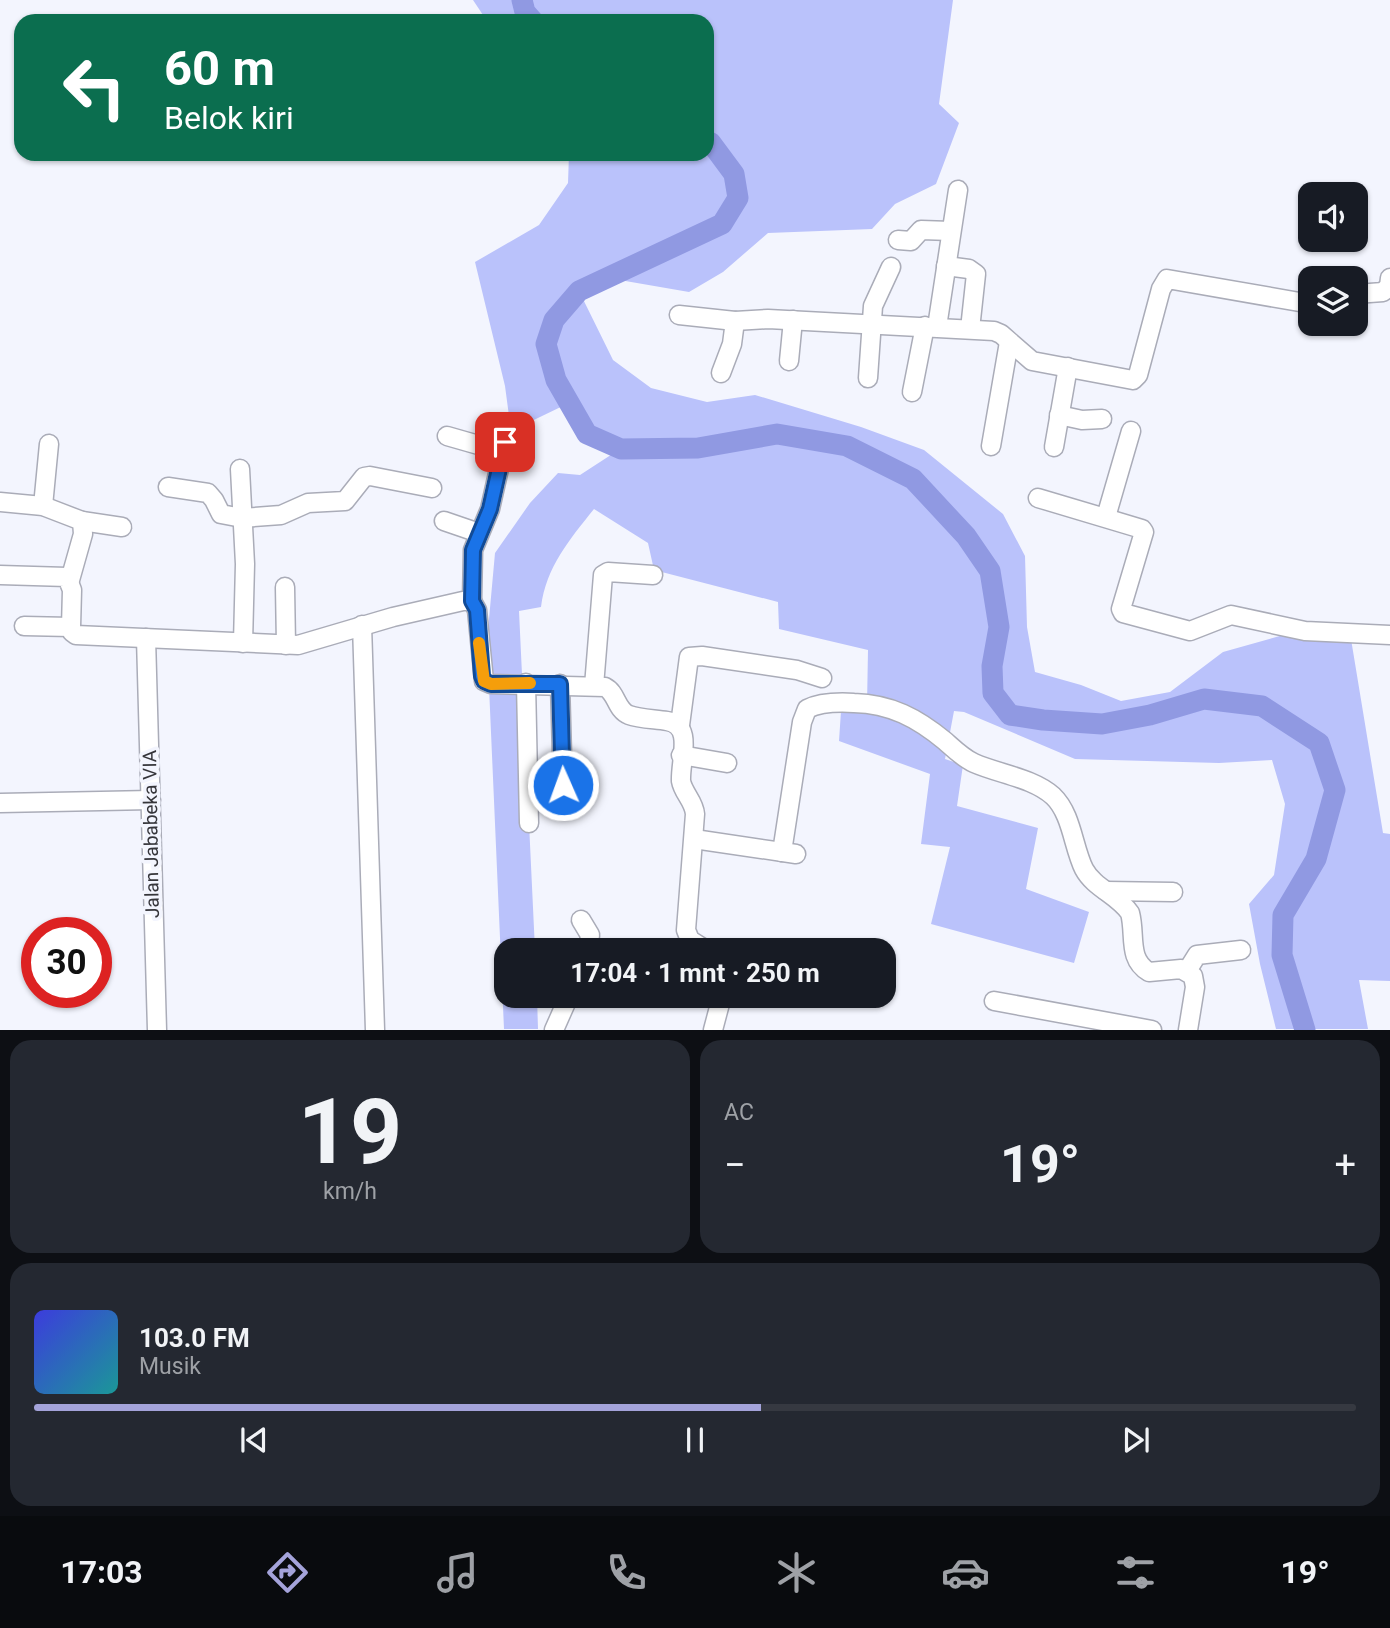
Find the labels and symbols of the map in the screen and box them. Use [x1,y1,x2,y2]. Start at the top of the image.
pin [475,412,535,472]
position arrow [526,748,600,822]
street label: Jalan Jababeka VIA [138,749,164,918]
speed limit sign: 30 [21,917,112,1008]

